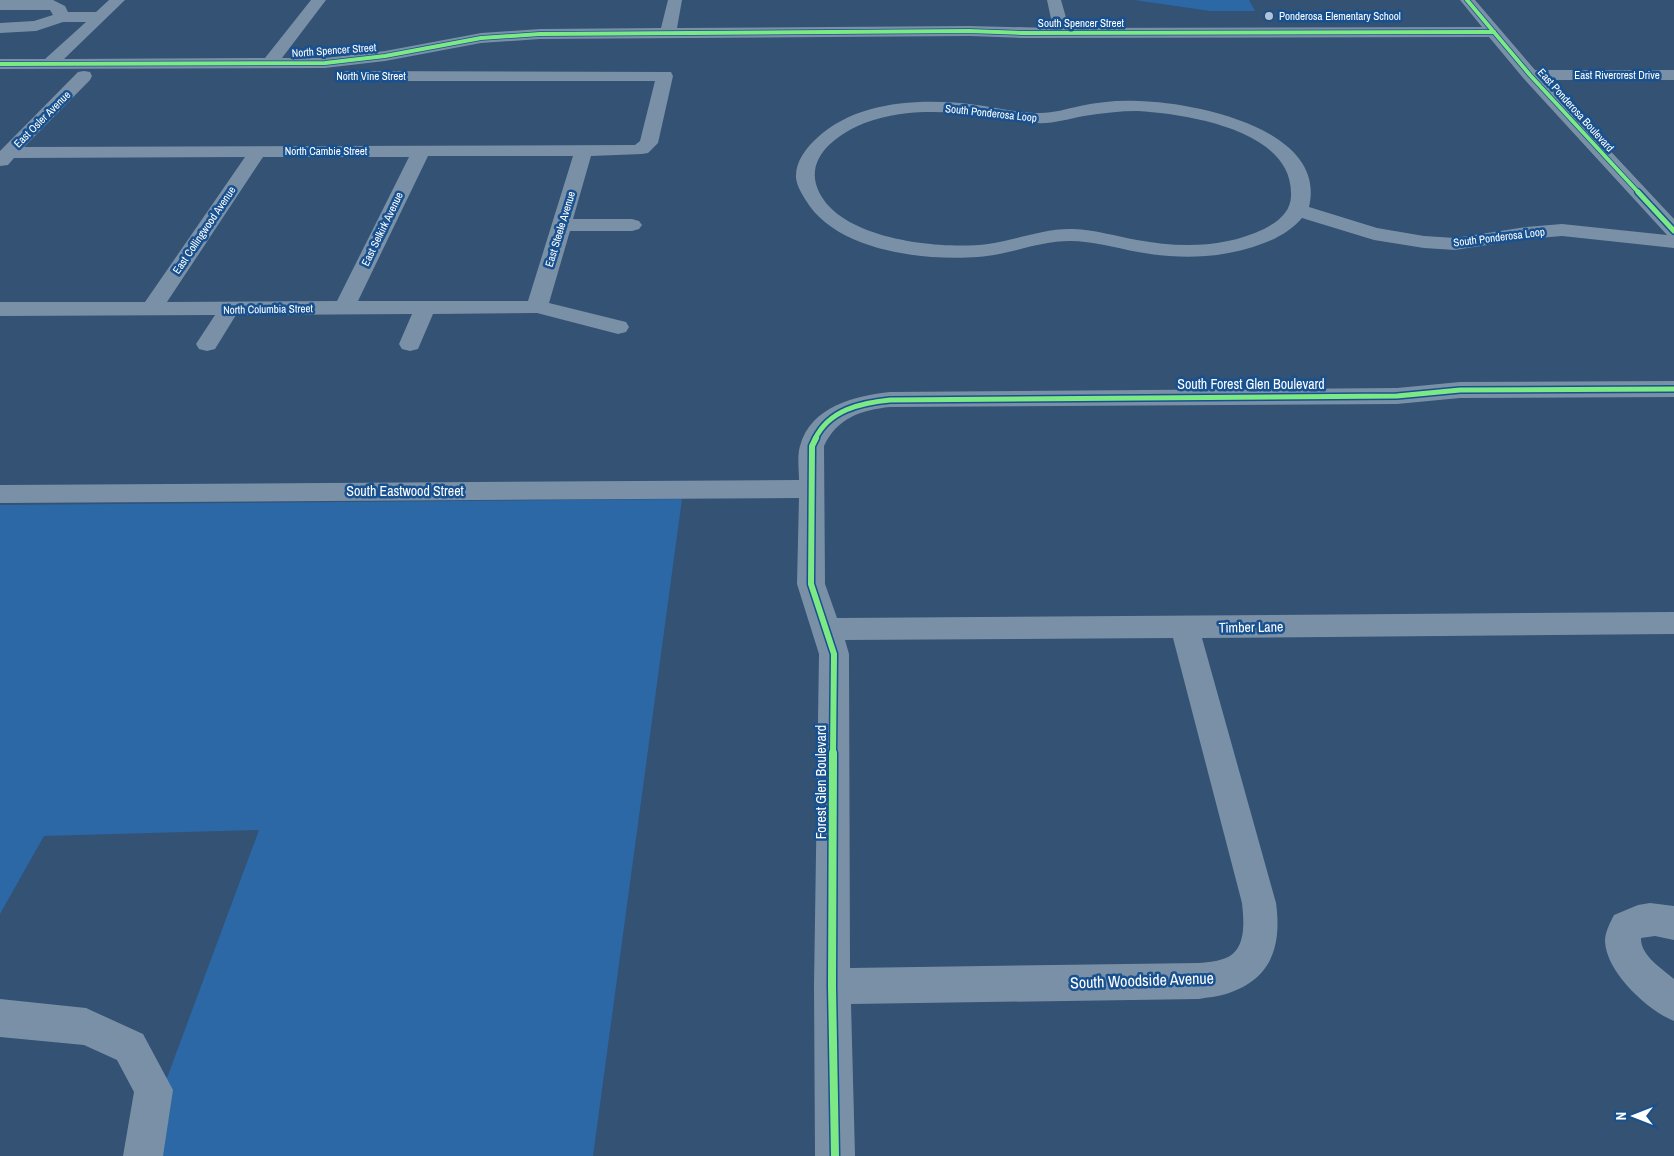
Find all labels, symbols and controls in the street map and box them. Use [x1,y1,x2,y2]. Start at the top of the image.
place label: Ponderosa Elementary School [1279,9,1401,23]
marker: Ponderosa Elementary School [1263,10,1275,22]
street label: South Spencer Street [1038,16,1125,30]
street label: North Spencer Street [291,40,377,60]
street label: East Ponderosa Boulevard [1535,65,1617,155]
street label: East Rivercrest Drive [1574,68,1660,82]
street label: North Vine Street [336,69,406,83]
street label: East Osler Avenue [11,88,73,150]
street label: South Ponderosa Loop [944,101,1038,125]
street label: North Cambie Street [285,144,368,158]
street label: East Collingwood Avenue [169,184,239,276]
street label: East Steele Avenue [542,189,578,269]
street label: East Selkirk Avenue [358,190,406,268]
street label: South Ponderosa Loop [1452,224,1546,250]
street label: North Columbia Street [223,301,313,317]
street label: South Forest Glen Boulevard [1177,375,1325,393]
street label: South Eastwood Street [346,482,464,500]
street label: Timber Lane [1218,617,1284,637]
street label: Forest Glen Boulevard [812,725,830,839]
street label: South Woodside Avenue [1070,966,1214,994]
north arrow [1609,1091,1659,1141]
text: N [1612,1112,1630,1120]

